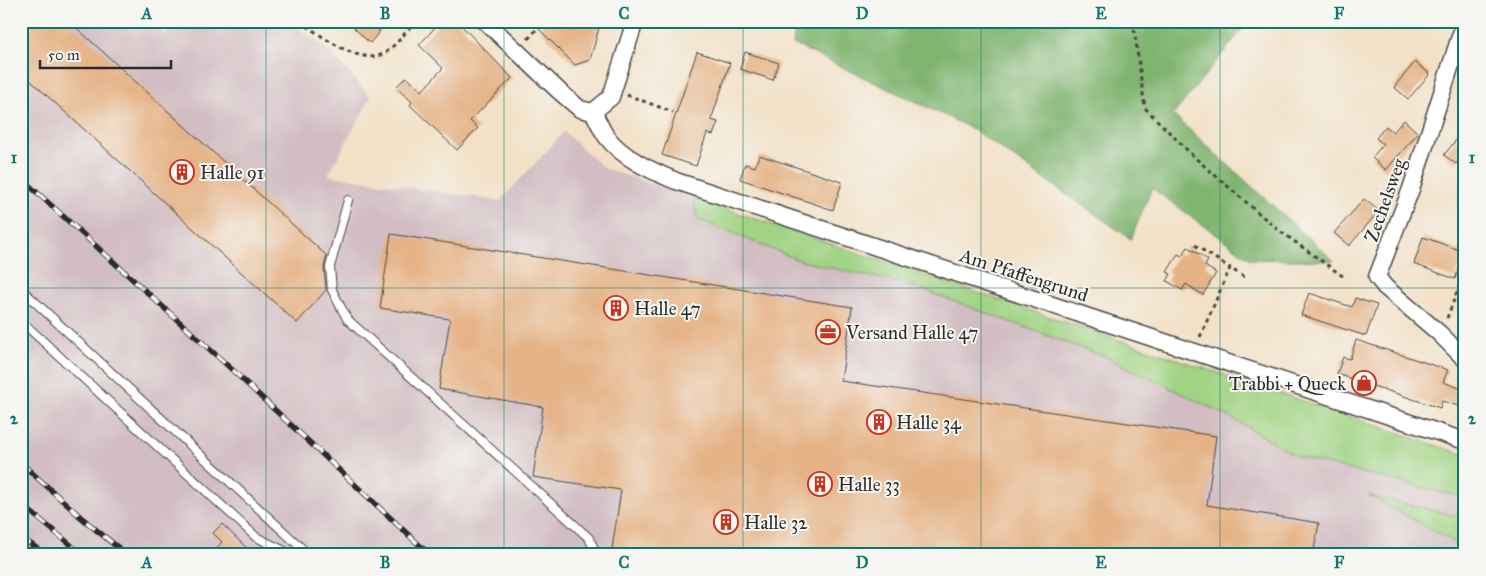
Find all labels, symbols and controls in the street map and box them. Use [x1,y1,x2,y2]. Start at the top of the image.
text: A [141,4,153,23]
text: B [380,4,390,23]
text: C [619,4,630,23]
text: D [856,4,869,23]
text: E [1095,4,1107,23]
text: F [1334,4,1345,23]
scale bar [40,38,171,70]
text: 50 m [48,46,80,64]
text: 1 [11,148,18,167]
text: 1 [1469,148,1476,167]
street label: Zechelsweg [1359,155,1412,245]
building icon: Halle 91 [169,159,195,185]
place label: Halle 91 [200,161,264,184]
street label: Am Pfaffengrund [956,243,1092,308]
building icon: Halle 47 [603,295,629,321]
place label: Halle 47 [634,297,701,320]
office icon: Versand Halle 47 [815,319,841,345]
place label: Versand Halle 47 [845,321,978,344]
shop icon: Trabbi + Queck [1351,370,1377,396]
place label: Trabbi + Queck [1229,372,1346,395]
text: 2 [10,409,19,428]
building icon: Halle 34 [866,409,892,435]
text: 2 [1468,409,1477,428]
place label: Halle 34 [896,411,961,434]
building icon: Halle 33 [807,471,833,497]
place label: Halle 33 [838,473,900,496]
building icon: Halle 32 [713,509,739,535]
place label: Halle 32 [744,511,808,534]
text: A [141,553,153,572]
text: B [380,553,390,572]
text: C [619,553,630,572]
text: D [856,553,869,572]
text: E [1095,553,1107,572]
text: F [1334,553,1345,572]

